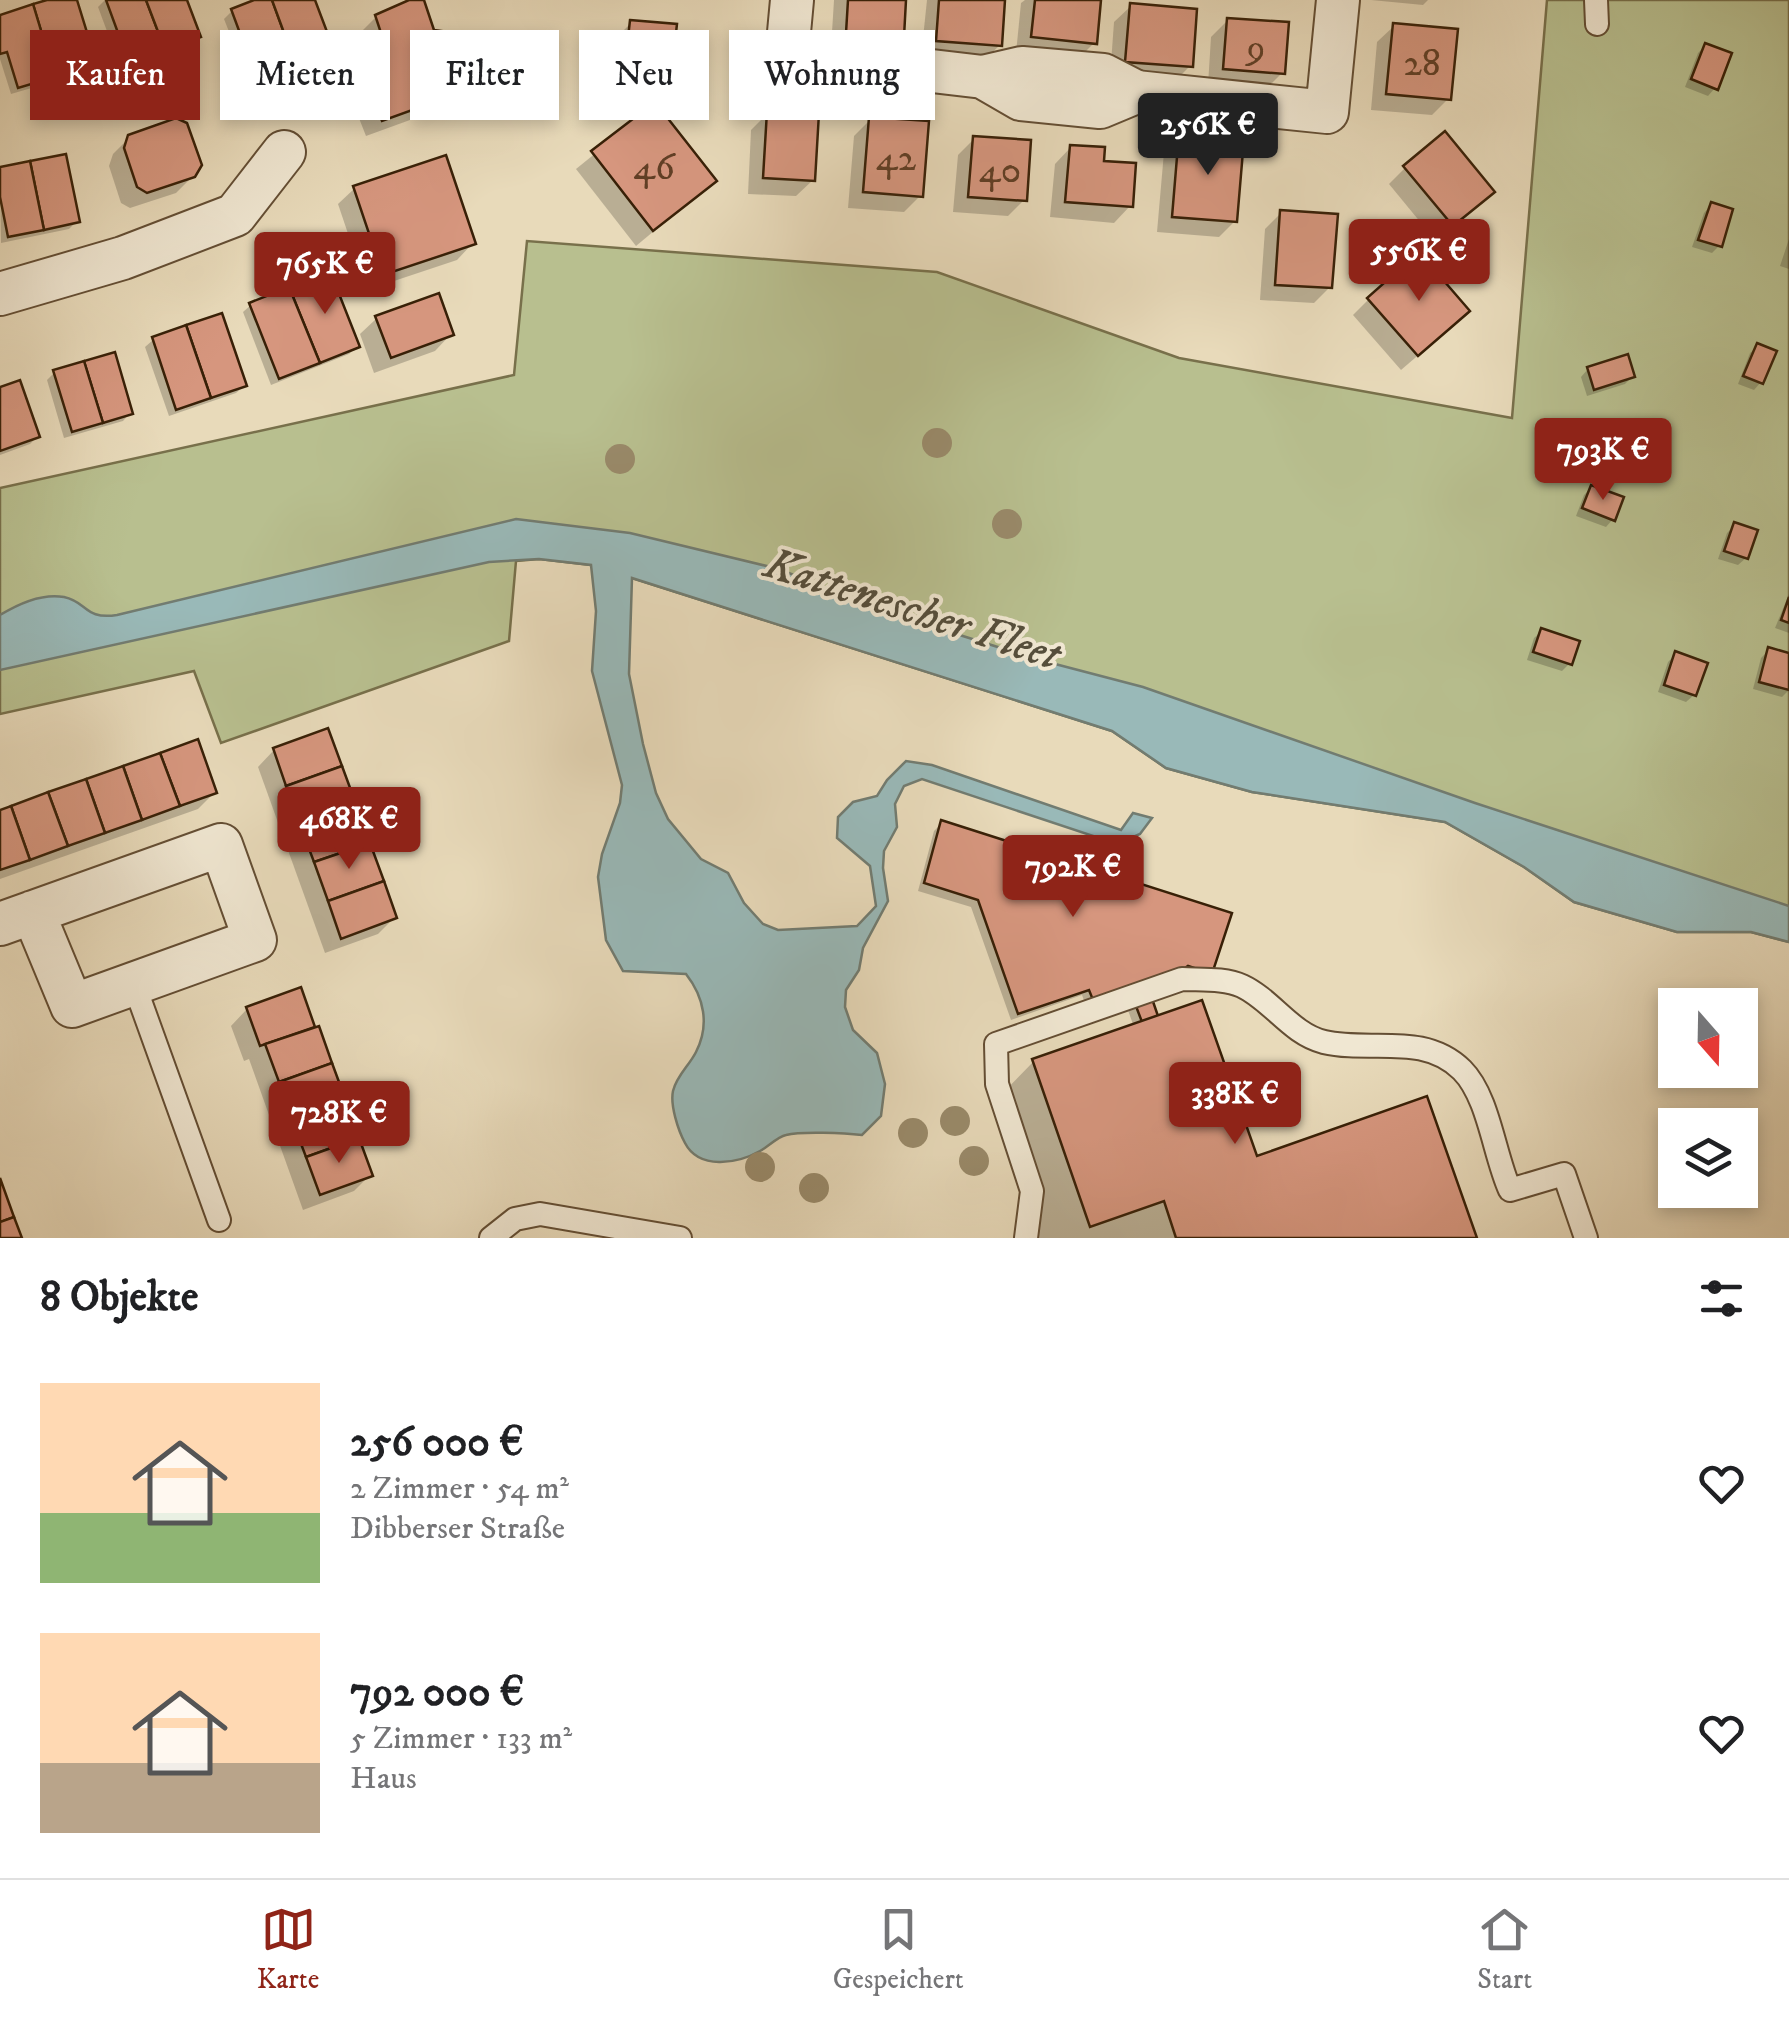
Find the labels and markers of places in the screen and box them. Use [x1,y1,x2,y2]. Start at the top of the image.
pin: 256K € [1127,93,1289,178]
pin: 556K € [1338,219,1500,304]
pin: 765K € [244,232,406,317]
pin: 793K € [1522,418,1684,503]
pin: 468K € [268,787,430,872]
pin: 792K € [992,835,1154,920]
pin: 338K € [1154,1062,1316,1147]
pin: 728K € [258,1081,420,1166]

